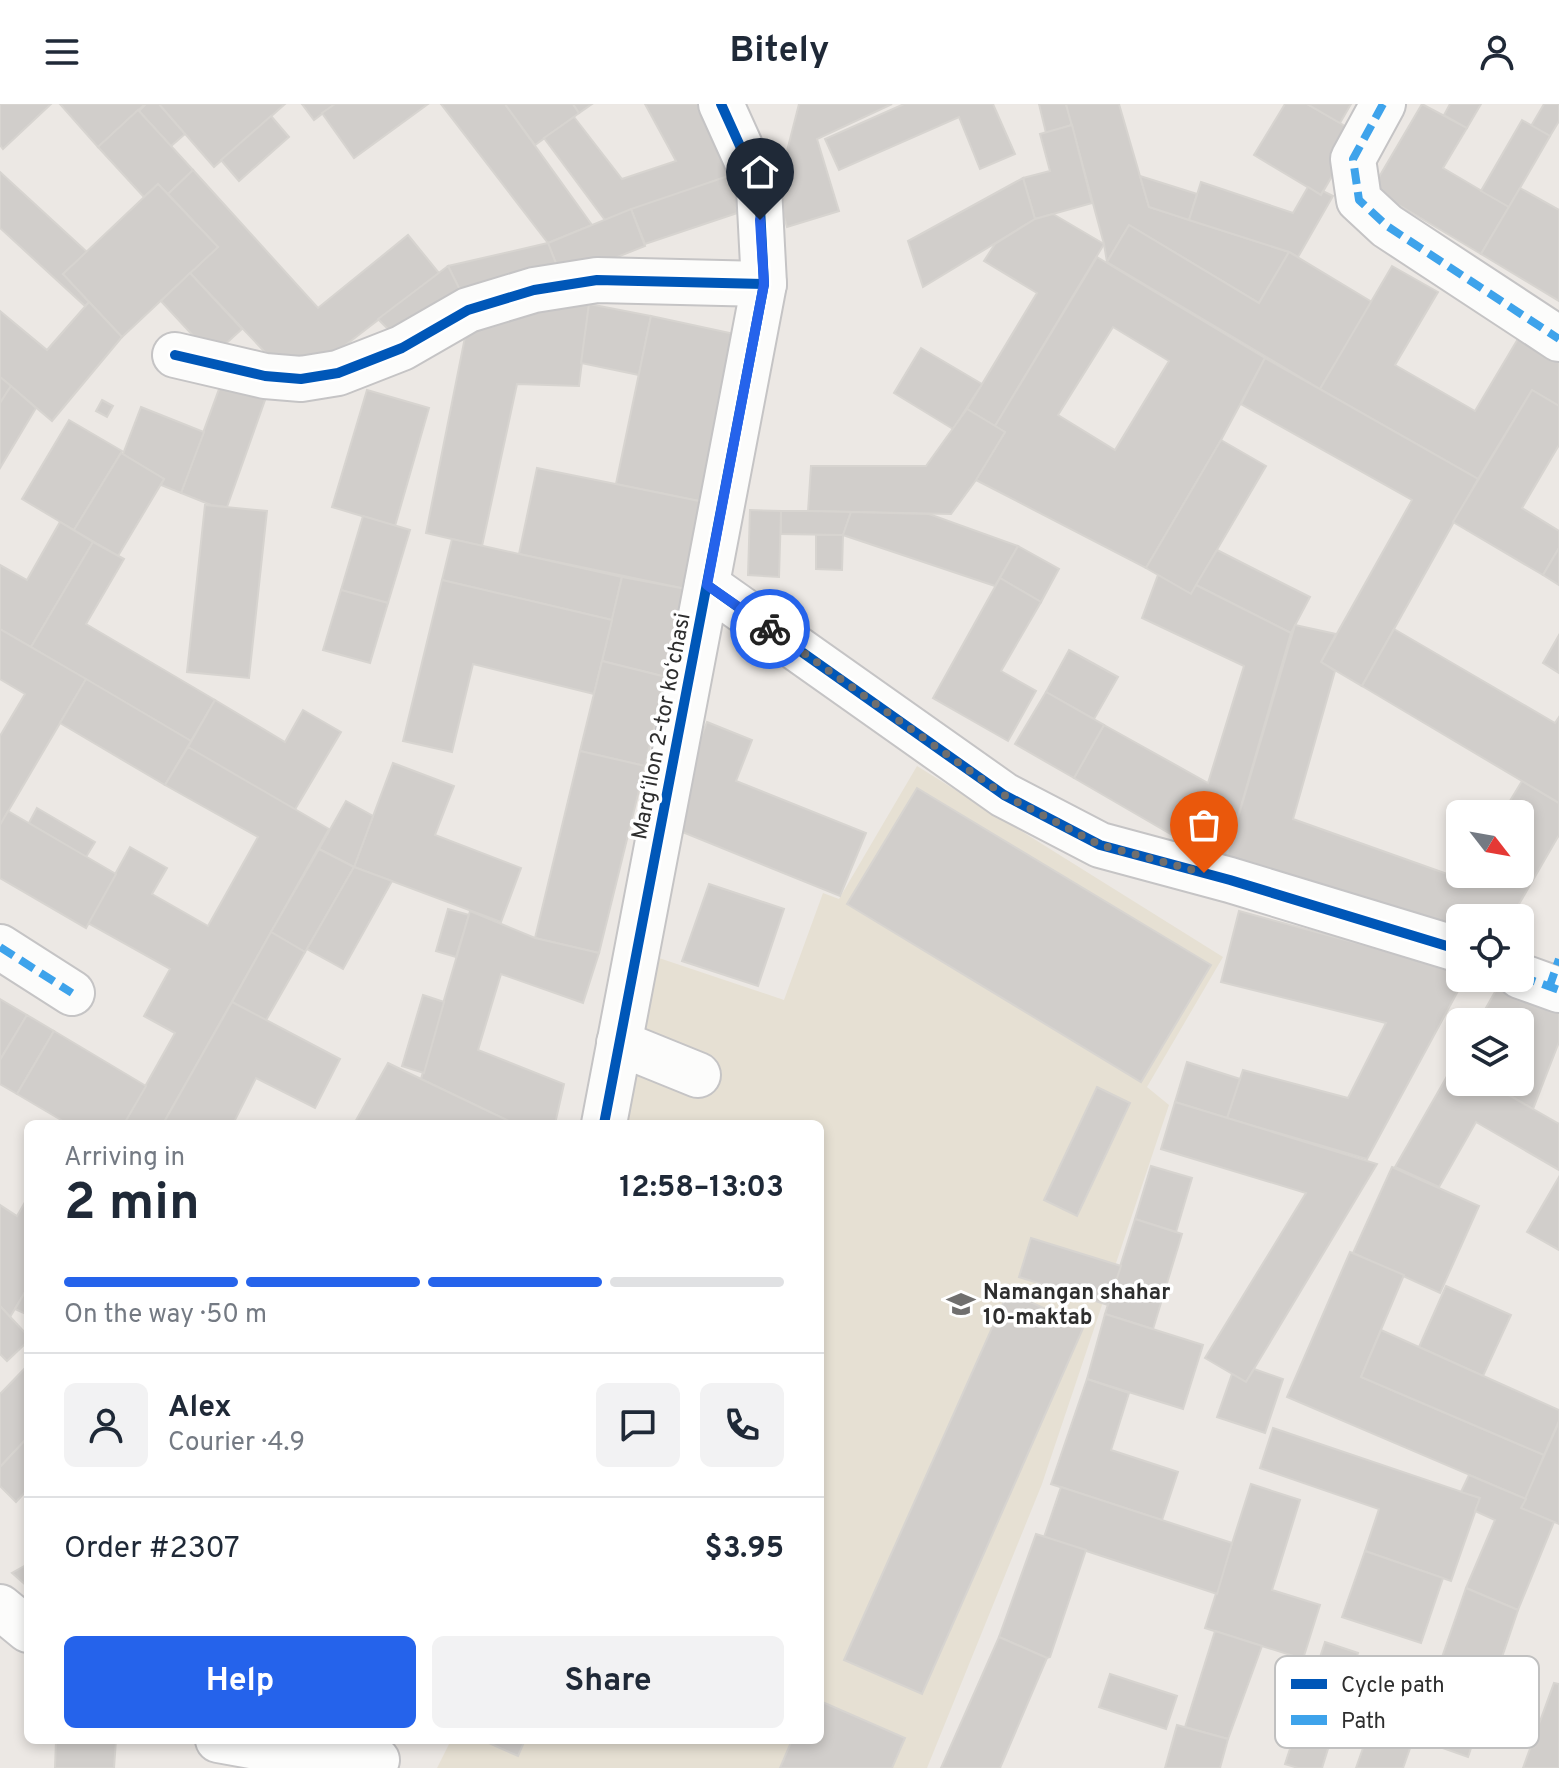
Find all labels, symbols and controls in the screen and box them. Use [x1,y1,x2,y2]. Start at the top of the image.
text: Bitely [730,29,829,75]
icon: menu [40,30,84,74]
icon: person [1475,30,1519,74]
pin [726,138,794,220]
icon: home [738,150,782,194]
courier [730,589,810,669]
icon: bike [748,607,792,651]
street label: Margʻilon 2-tor koʻchasi [627,611,698,842]
pin [1170,791,1238,873]
north arrow [1446,800,1534,888]
map controls [1446,800,1534,1096]
icon: bag [1182,803,1226,847]
button: locate [1446,904,1534,992]
button: layers [1446,1008,1534,1096]
text: Arriving in [64,1142,185,1175]
text: 12:58–13:03 [619,1170,784,1207]
text: 2 min [64,1172,200,1238]
place label: Namangan shahar 10-maktab [983,1280,1170,1332]
school or university icon: Namangan shahar 10-maktab [946,1289,976,1319]
text: On the way · 50 m [64,1299,267,1332]
button: person [64,1383,148,1467]
button: chat [596,1383,680,1467]
button: phone [700,1383,784,1467]
text: Alex [168,1390,232,1427]
text: Courier · 4.9 [168,1427,305,1460]
text: Order #2307 [64,1531,240,1568]
text: $3.95 [705,1531,784,1568]
button: Help [64,1636,416,1728]
button: Share [432,1636,784,1728]
legend [1275,1656,1539,1748]
text: Cycle path [1341,1673,1445,1700]
text: Path [1341,1709,1386,1736]

